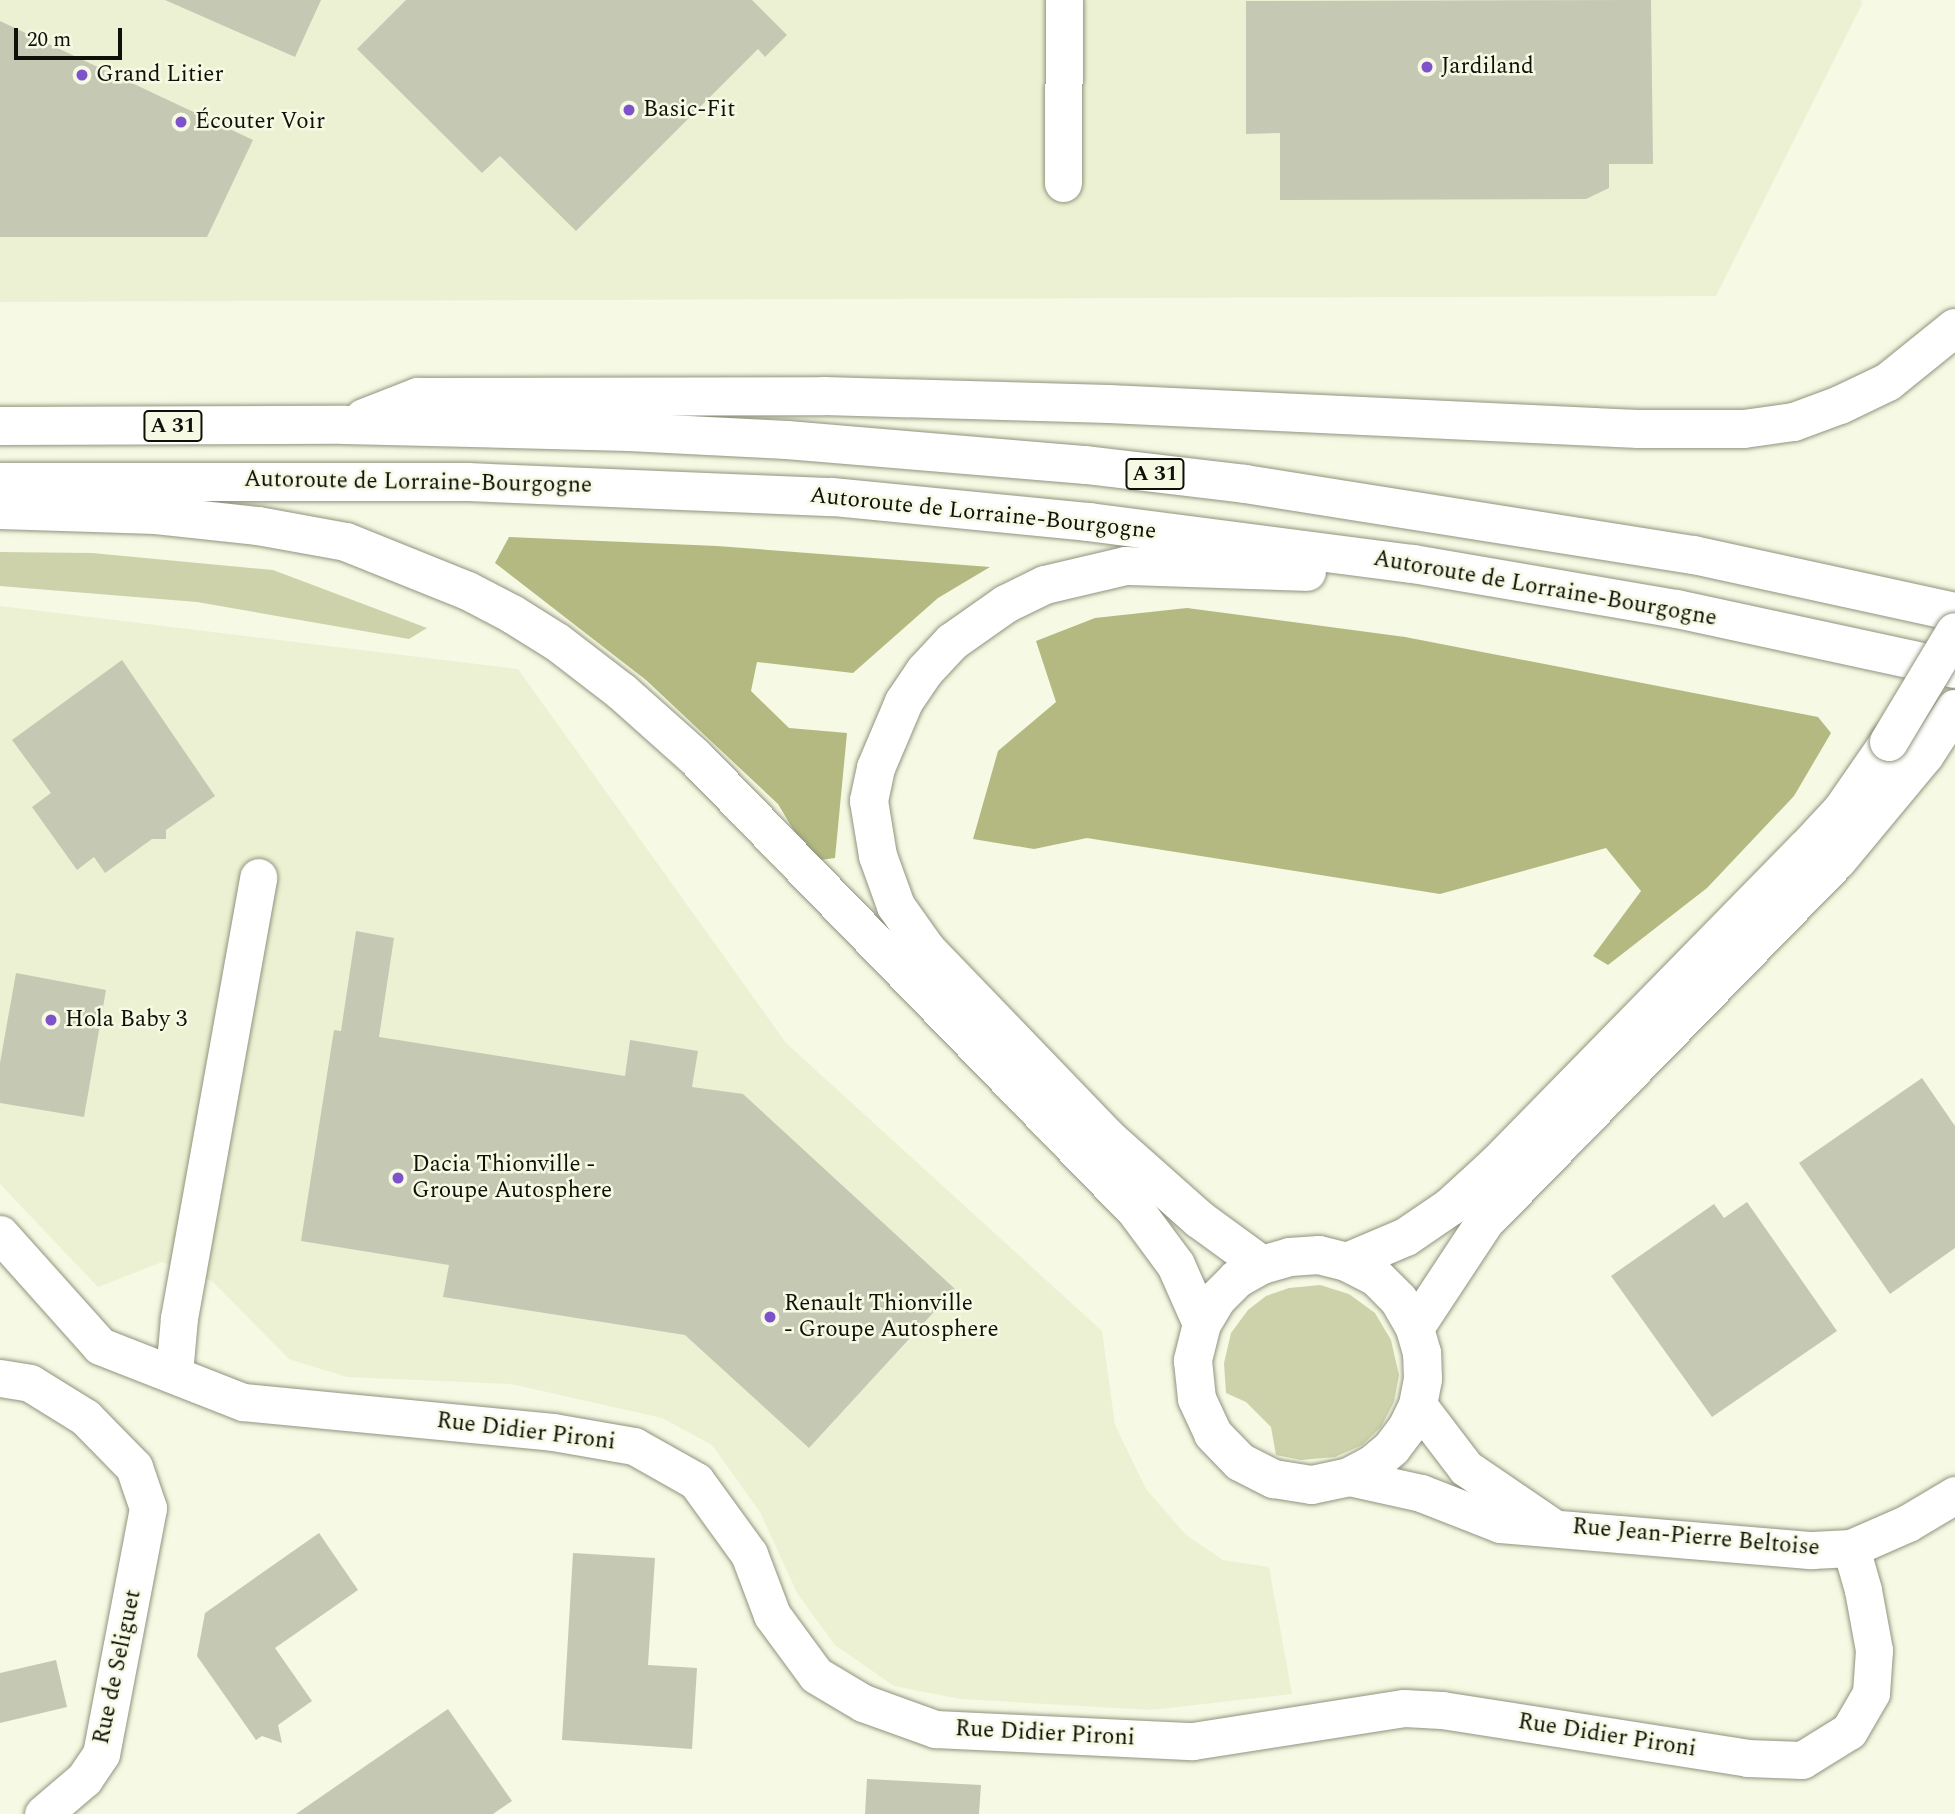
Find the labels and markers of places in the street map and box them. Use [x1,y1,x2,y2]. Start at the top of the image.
place label: Jardiland [1441,53,1534,81]
marker: Jardiland [1419,59,1435,75]
place label: Grand Litier [96,61,224,89]
marker: Grand Litier [74,67,90,83]
place label: Basic-Fit [643,96,735,124]
marker: Basic-Fit [621,102,637,118]
place label: Écouter Voir [195,108,325,136]
marker: Écouter Voir [173,114,189,130]
place label: Hola Baby 3 [65,1006,187,1034]
marker: Hola Baby 3 [43,1012,59,1028]
place label: Dacia Thionville - Groupe Autosphere [412,1151,612,1205]
marker: Dacia Thionville - Groupe Autosphere [390,1170,406,1186]
place label: Renault Thionville - Groupe Autosphere [784,1290,999,1344]
marker: Renault Thionville - Groupe Autosphere [762,1309,778,1325]

